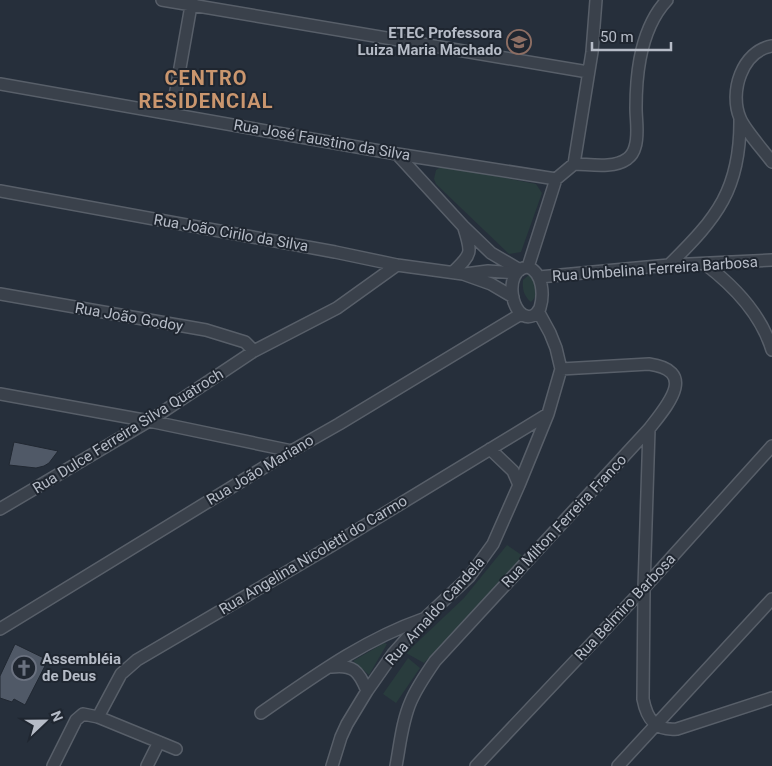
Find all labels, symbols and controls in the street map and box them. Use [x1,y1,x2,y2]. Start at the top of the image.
scale bar [592,20,671,52]
place label: ETEC Professora Luiza Maria Machado [358,24,502,59]
text: 50 m [600,28,634,46]
school or university icon: ETEC Professora Luiza Maria Machado [506,29,532,55]
district label: CENTRO RESIDENCIAL [139,66,273,113]
street label: Rua José Faustino da Silva [232,116,412,164]
street label: Rua João Cirilo da Silva [152,211,310,255]
street label: Rua Umbelina Ferreira Barbosa [552,253,758,285]
street label: Rua João Godoy [74,299,184,335]
street label: Rua Dulce Ferreira Silva Quatroch [29,365,227,497]
street label: Rua João Mariano [203,431,317,509]
street label: Rua Milton Ferreira Franco [498,451,630,591]
street label: Rua Angelina Nicoletti do Carmo [216,492,410,618]
street label: Rua Belmiro Barbosa [571,550,679,664]
street label: Rua Arnaldo Candela [382,553,488,669]
place label: Assembléia de Deus [42,650,121,685]
church icon: Assembléia de Deus [11,655,37,681]
north arrow [20,696,70,746]
text: N [48,709,66,724]

